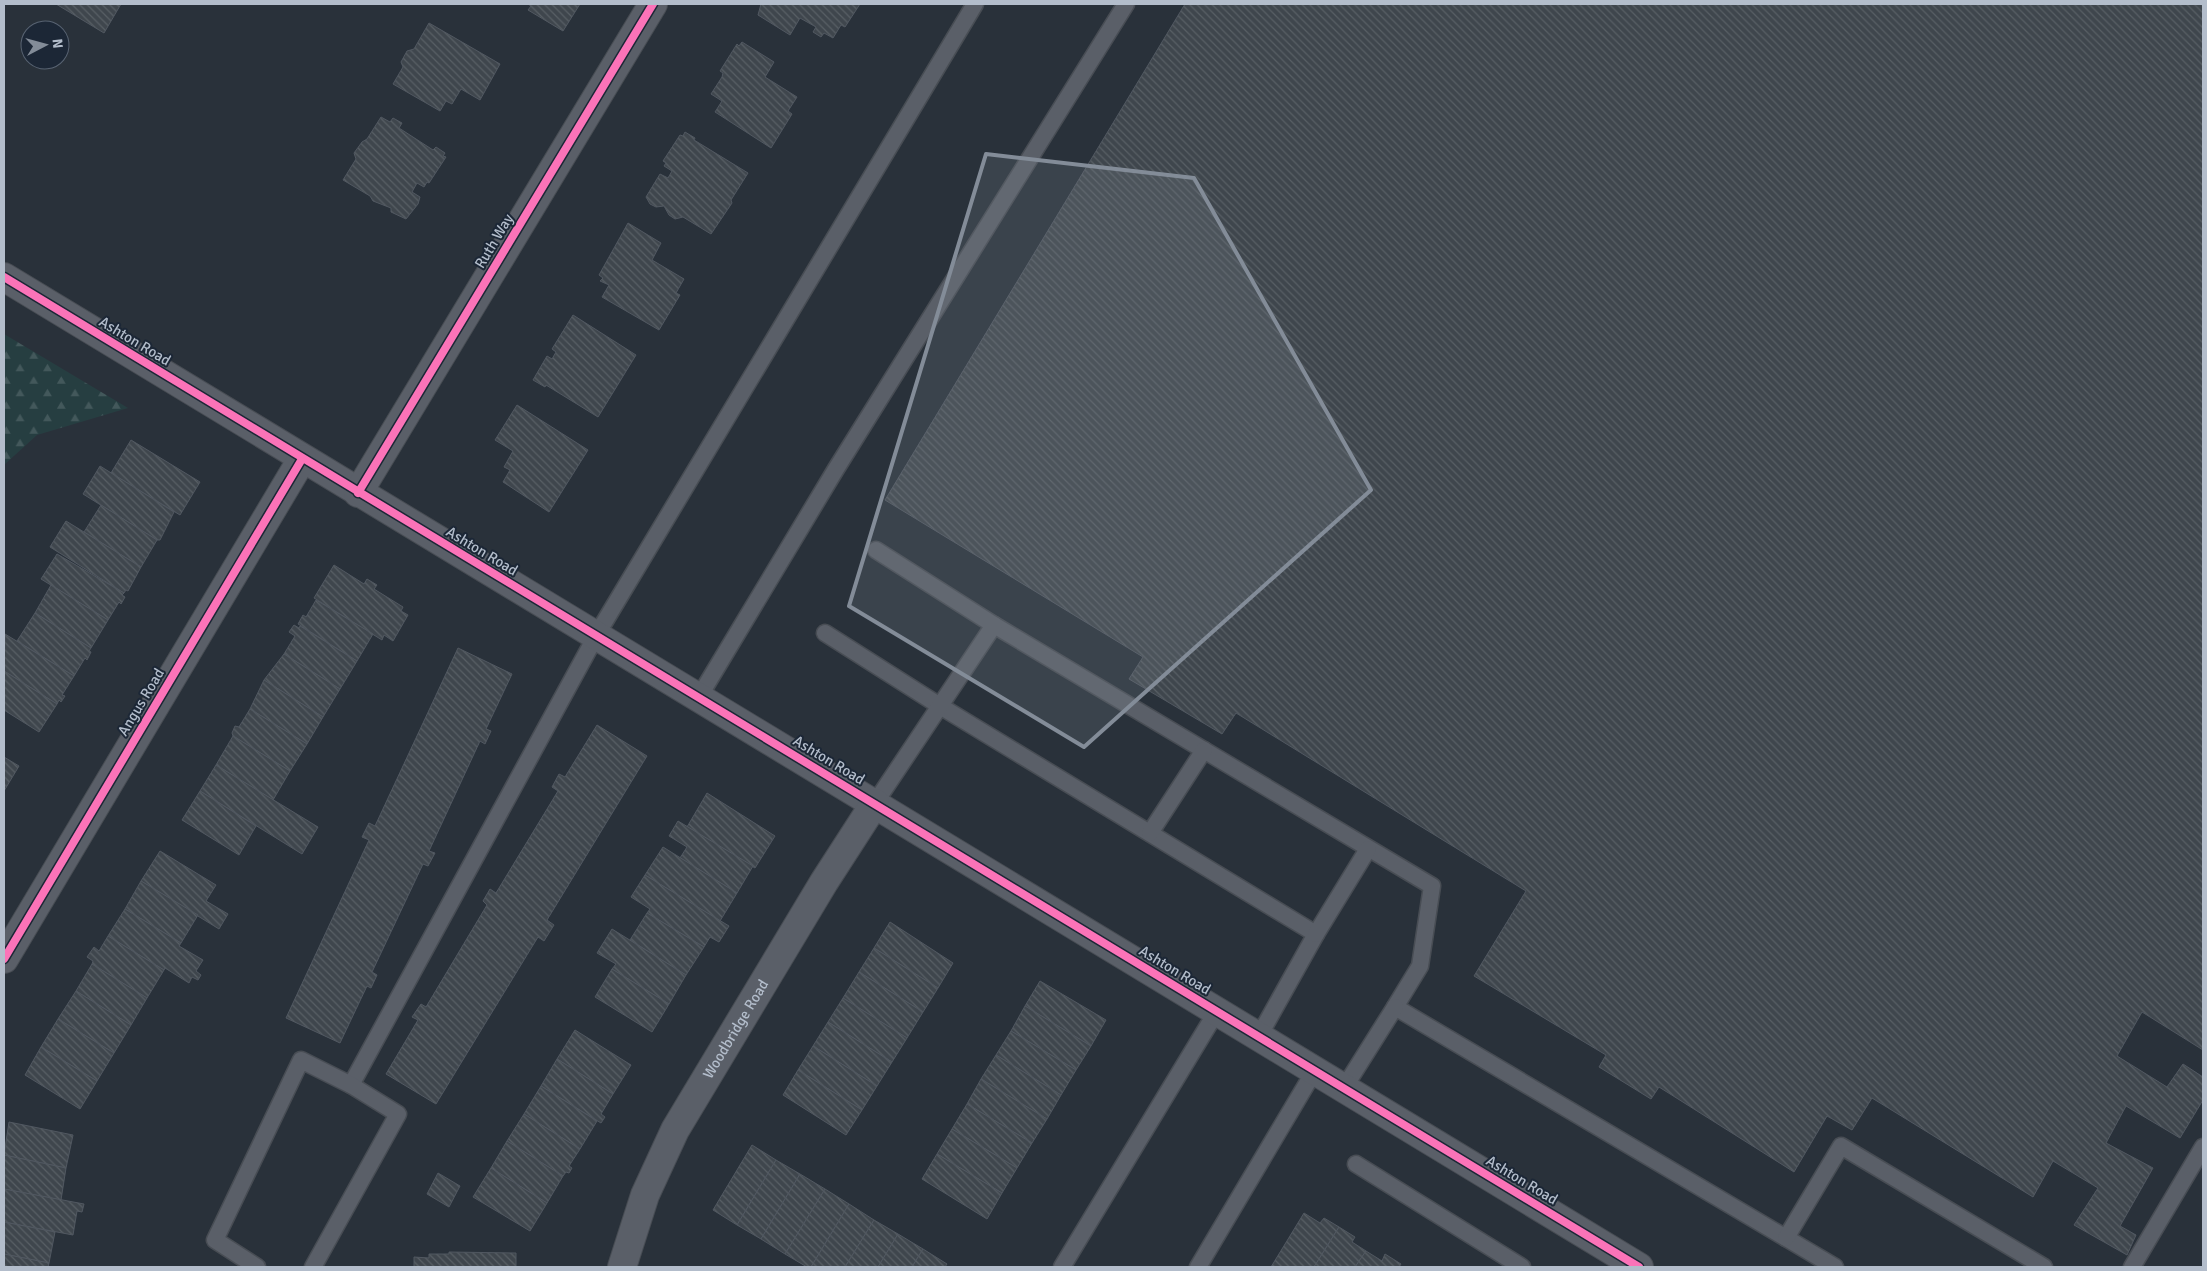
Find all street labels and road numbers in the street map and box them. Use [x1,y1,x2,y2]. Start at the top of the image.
street label: Ruth Way [471,211,517,271]
street label: Ashton Road [96,313,174,369]
street label: Ashton Road [443,523,521,579]
street label: Angus Road [114,665,168,739]
street label: Ashton Road [790,732,868,788]
street label: Ashton Road [1136,942,1214,998]
street label: Woodbridge Road [699,976,772,1082]
street label: Ashton Road [1483,1152,1561,1208]

